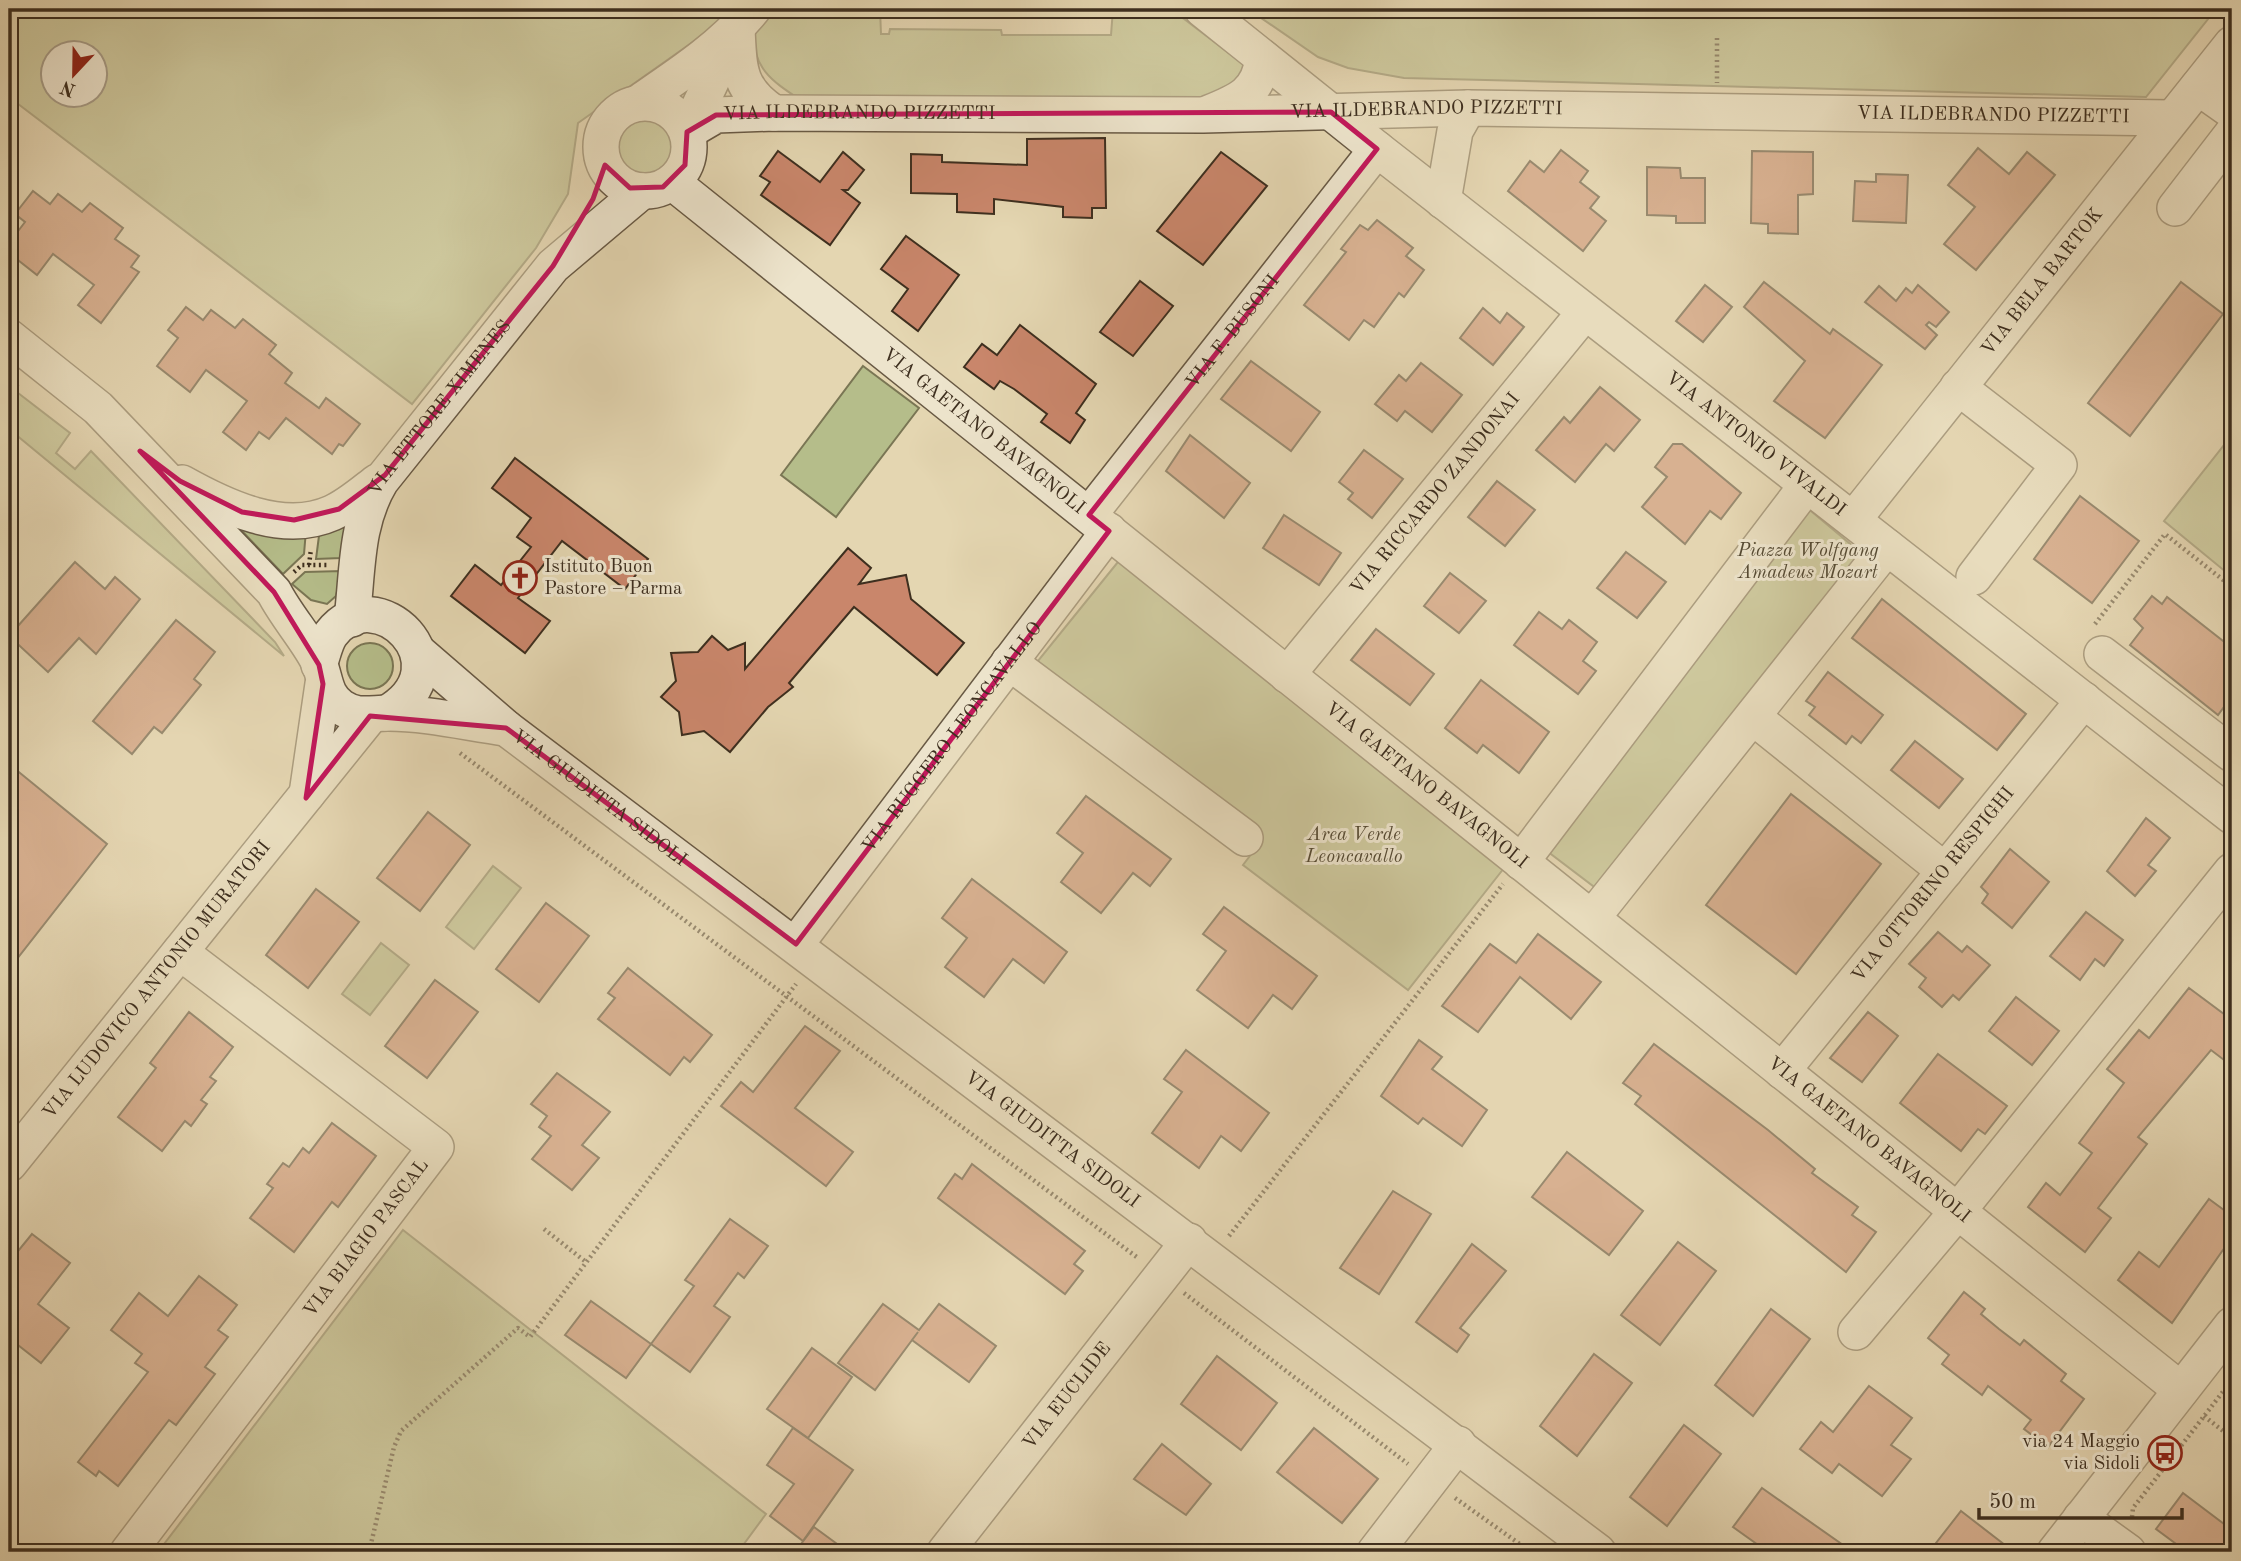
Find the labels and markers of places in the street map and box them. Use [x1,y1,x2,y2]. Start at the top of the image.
place label: Istituto Buon Pastore – Parma [544,558,683,599]
church icon: Istituto Buon Pastore – Parma [501,559,539,597]
place label: via 24 Maggio via Sidoli [2022,1433,2140,1474]
bus stop icon: via 24 Maggio via Sidoli [2146,1434,2184,1472]

